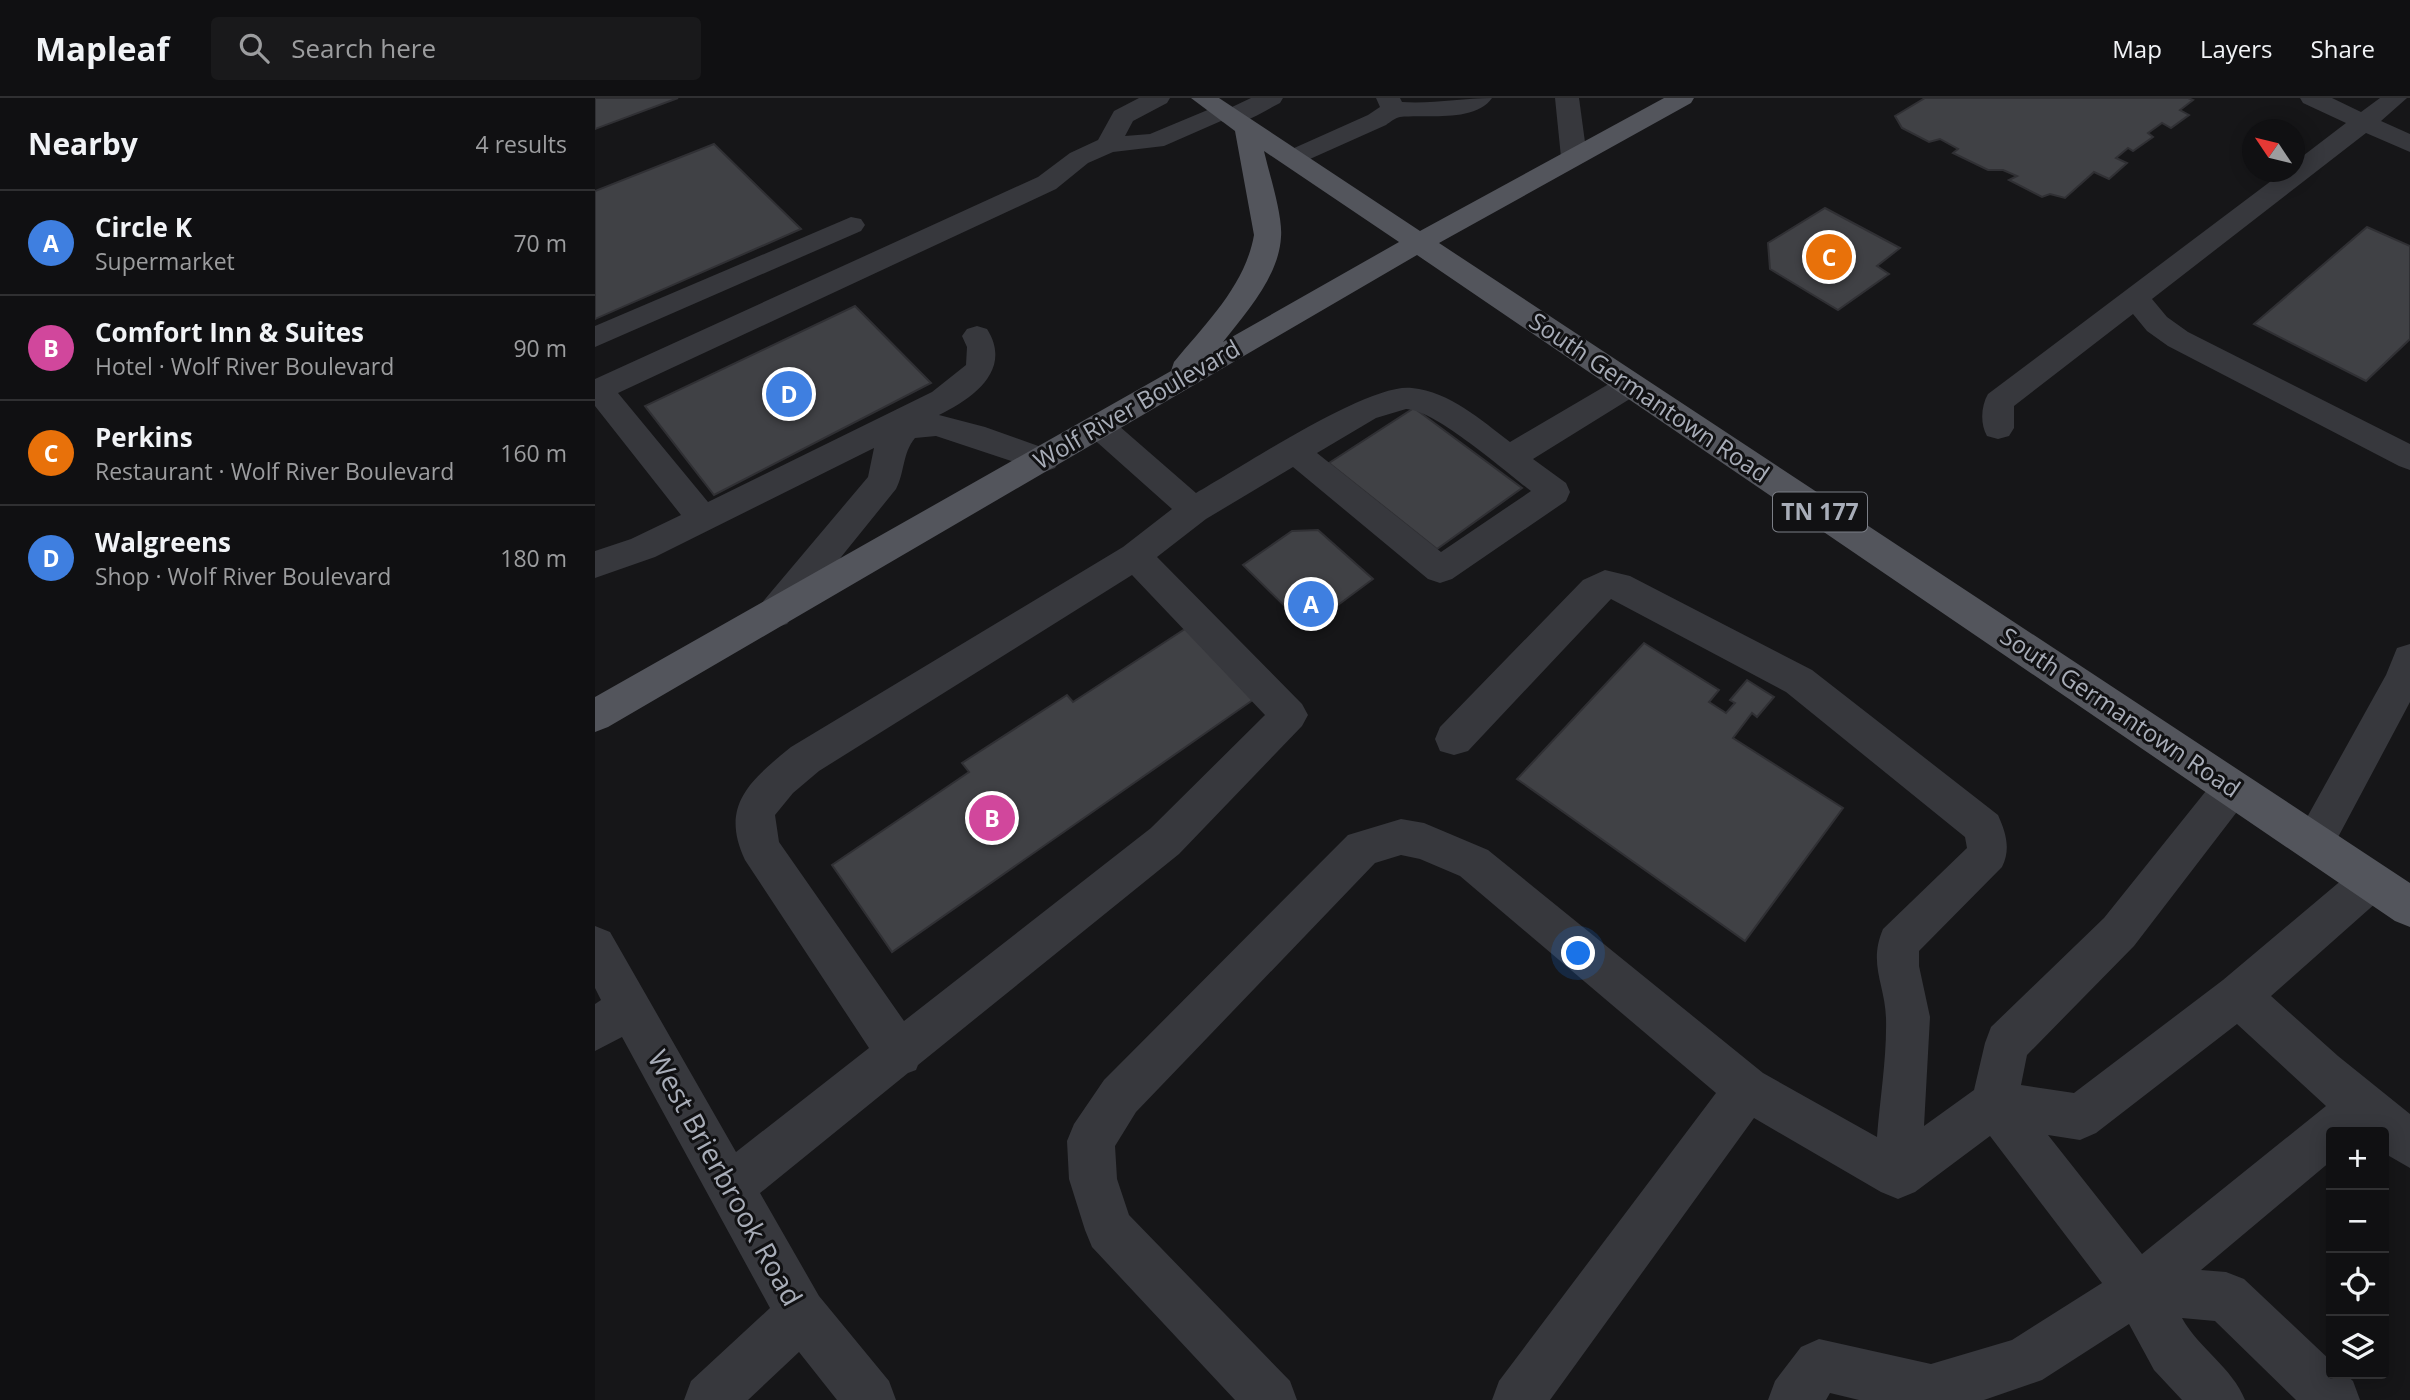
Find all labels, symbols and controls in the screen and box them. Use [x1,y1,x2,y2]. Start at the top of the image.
search box [211,17,701,80]
text: Mapleaf [35,26,169,71]
icon: search [235,29,273,67]
text: Search here [291,30,436,66]
text: Map [2112,32,2162,65]
text: Layers [2200,32,2273,65]
text: Share [2311,32,2375,65]
north arrow [2242,119,2305,182]
text: Nearby [28,123,138,164]
text: 4 results [476,128,567,160]
text: Circle K [95,209,192,245]
text: A [43,227,59,259]
text: 70 m [513,227,567,259]
pin: C [1806,231,1852,283]
text: Supermarket [95,245,235,277]
street label: South Germantown Road [1523,304,1776,489]
text: Comfort Inn & Suites [95,314,364,350]
street label: Wolf River Boulevard [1027,331,1246,476]
text: B [43,332,59,364]
text: 90 m [513,332,567,364]
text: Hotel · Wolf River Boulevard [95,350,394,382]
pin: D [766,368,812,420]
text: Perkins [95,419,193,455]
text: C [44,437,58,469]
text: 160 m [500,437,567,469]
text: Restaurant · Wolf River Boulevard [95,455,454,487]
road number: TN 177 [1773,492,1867,532]
text: Walgreens [95,524,231,560]
text: D [42,542,60,574]
text: 180 m [500,542,567,574]
text: Shop · Wolf River Boulevard [95,560,391,592]
pin: A [1288,578,1334,630]
street label: South Germantown Road [1994,619,2247,804]
pin: B [969,792,1015,844]
your location [1561,936,1595,970]
street label: West Brierbrook Road [640,1043,812,1312]
map controls [2326,1127,2389,1379]
button: + [2326,1127,2389,1190]
button: − [2326,1190,2389,1253]
button: locate [2326,1253,2389,1316]
button: layers [2326,1316,2389,1379]

